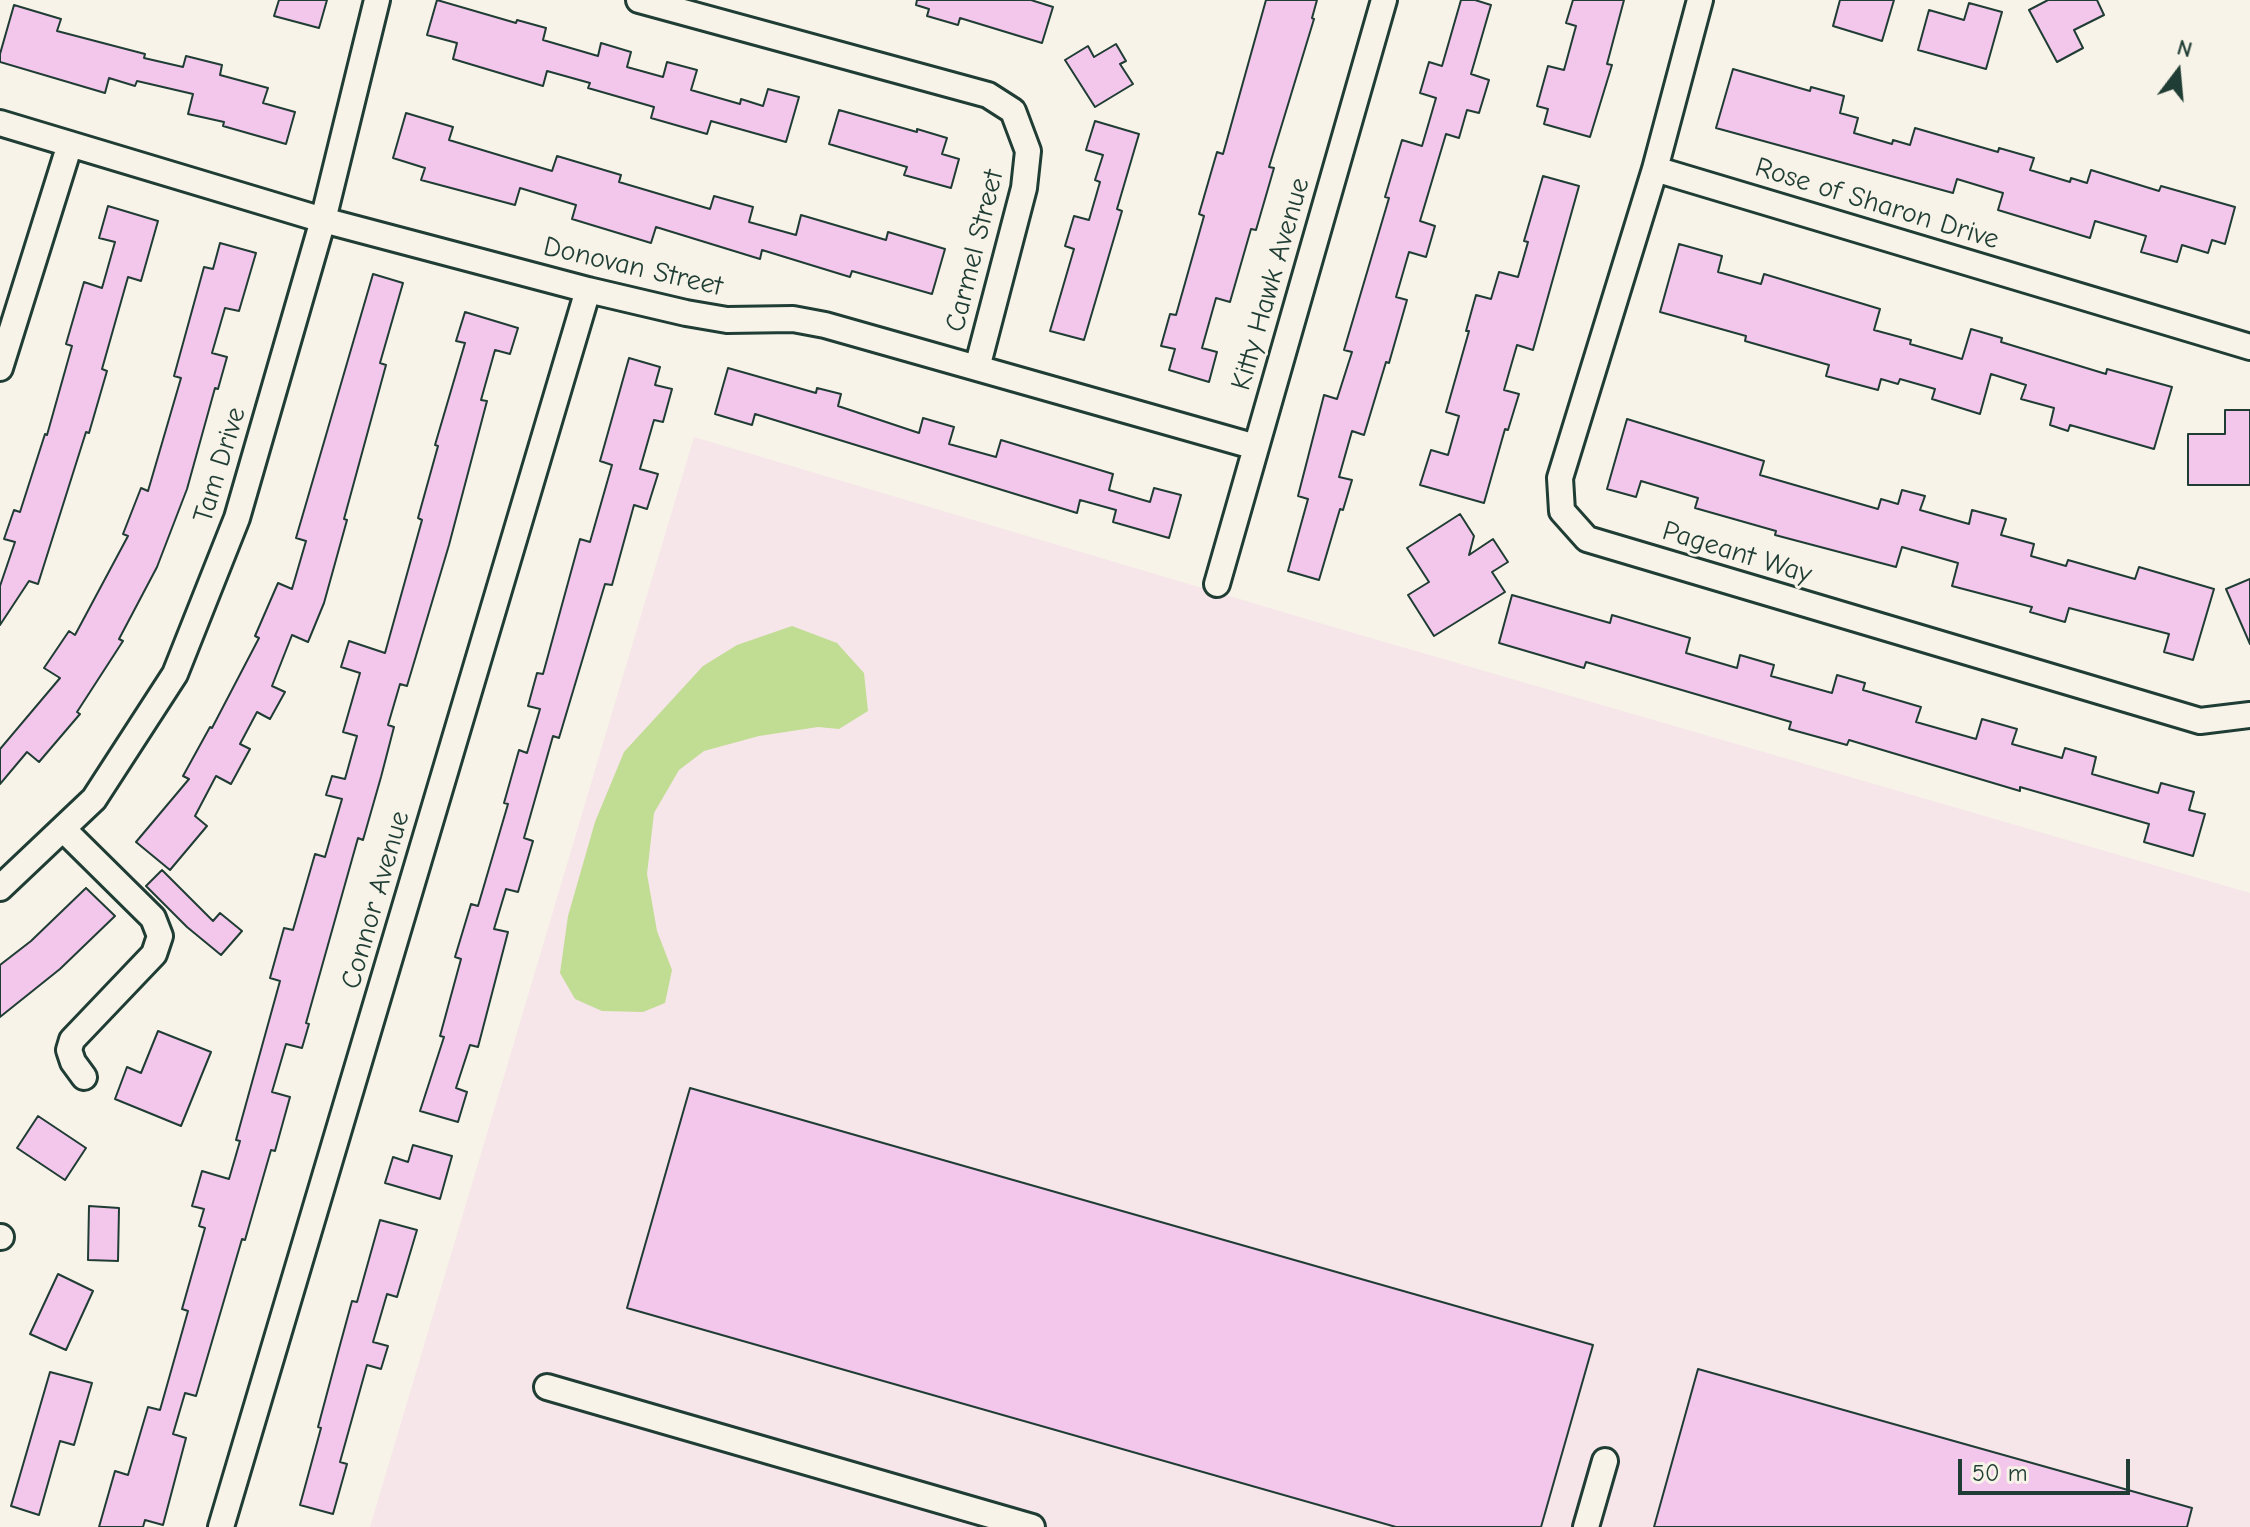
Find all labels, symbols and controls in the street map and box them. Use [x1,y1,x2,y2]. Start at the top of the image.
north arrow [2138,32,2218,112]
text: N [2174,34,2195,63]
street label: Rose of Sharon Drive [1751,151,2003,257]
street label: Carmel Street [939,167,1011,335]
street label: Kitty Hawk Avenue [1225,174,1317,394]
street label: Donovan Street [540,230,726,304]
street label: Tam Drive [187,403,253,527]
street label: Pageant Way [1658,514,1816,592]
street label: Connor Avenue [335,807,417,993]
scale bar [1962,1443,2134,1493]
text: 50 m [1972,1459,2028,1487]

